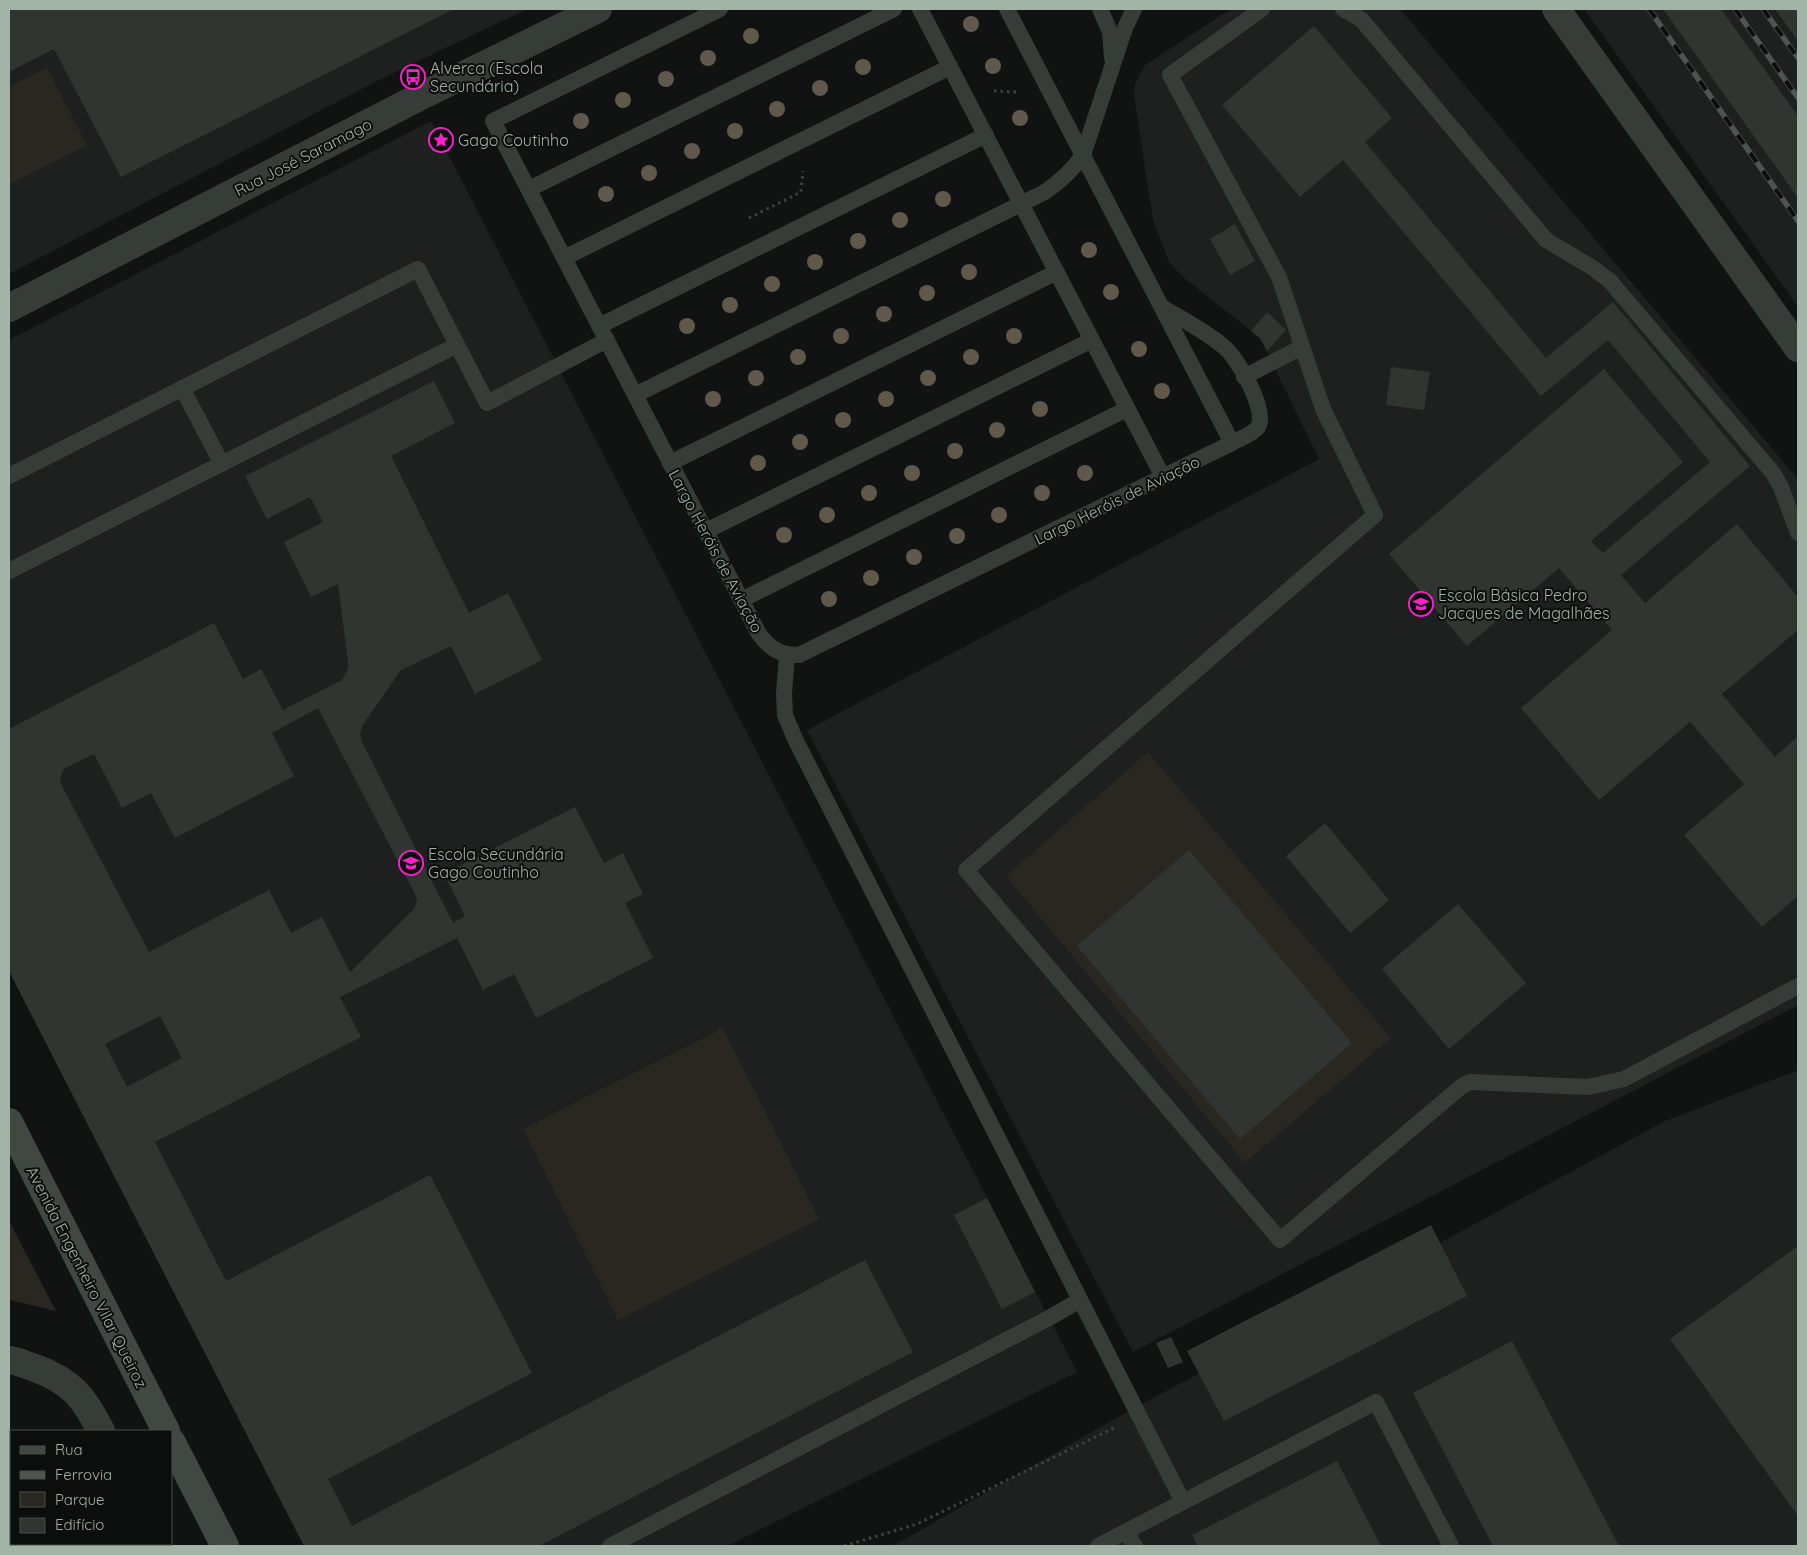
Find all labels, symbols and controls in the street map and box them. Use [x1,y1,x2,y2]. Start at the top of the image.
place label: Alverca (Escola Secundária) [430,58,543,96]
bus stop icon: Alverca (Escola Secundária) [400,64,426,90]
street label: Rua José Saramago [231,114,375,200]
place icon: Gago Coutinho [428,127,454,153]
place label: Gago Coutinho [458,130,569,150]
street label: Largo Heróis de Aviação [1031,451,1203,549]
street label: Largo Heróis de Aviação [665,466,767,636]
place label: Escola Básica Pedro Jacques de Magalhães [1438,585,1610,623]
school or university icon: Escola Básica Pedro Jacques de Magalhães [1408,591,1434,617]
place label: Escola Secundária Gago Coutinho [428,844,564,882]
school or university icon: Escola Secundária Gago Coutinho [398,850,424,876]
street label: Avenida Engenheiro Vilar Queiroz [22,1163,152,1391]
legend [10,1430,172,1545]
text: Rua [55,1440,83,1459]
text: Ferrovia [55,1465,112,1484]
text: Parque [55,1490,105,1509]
text: Edifício [55,1515,104,1534]

